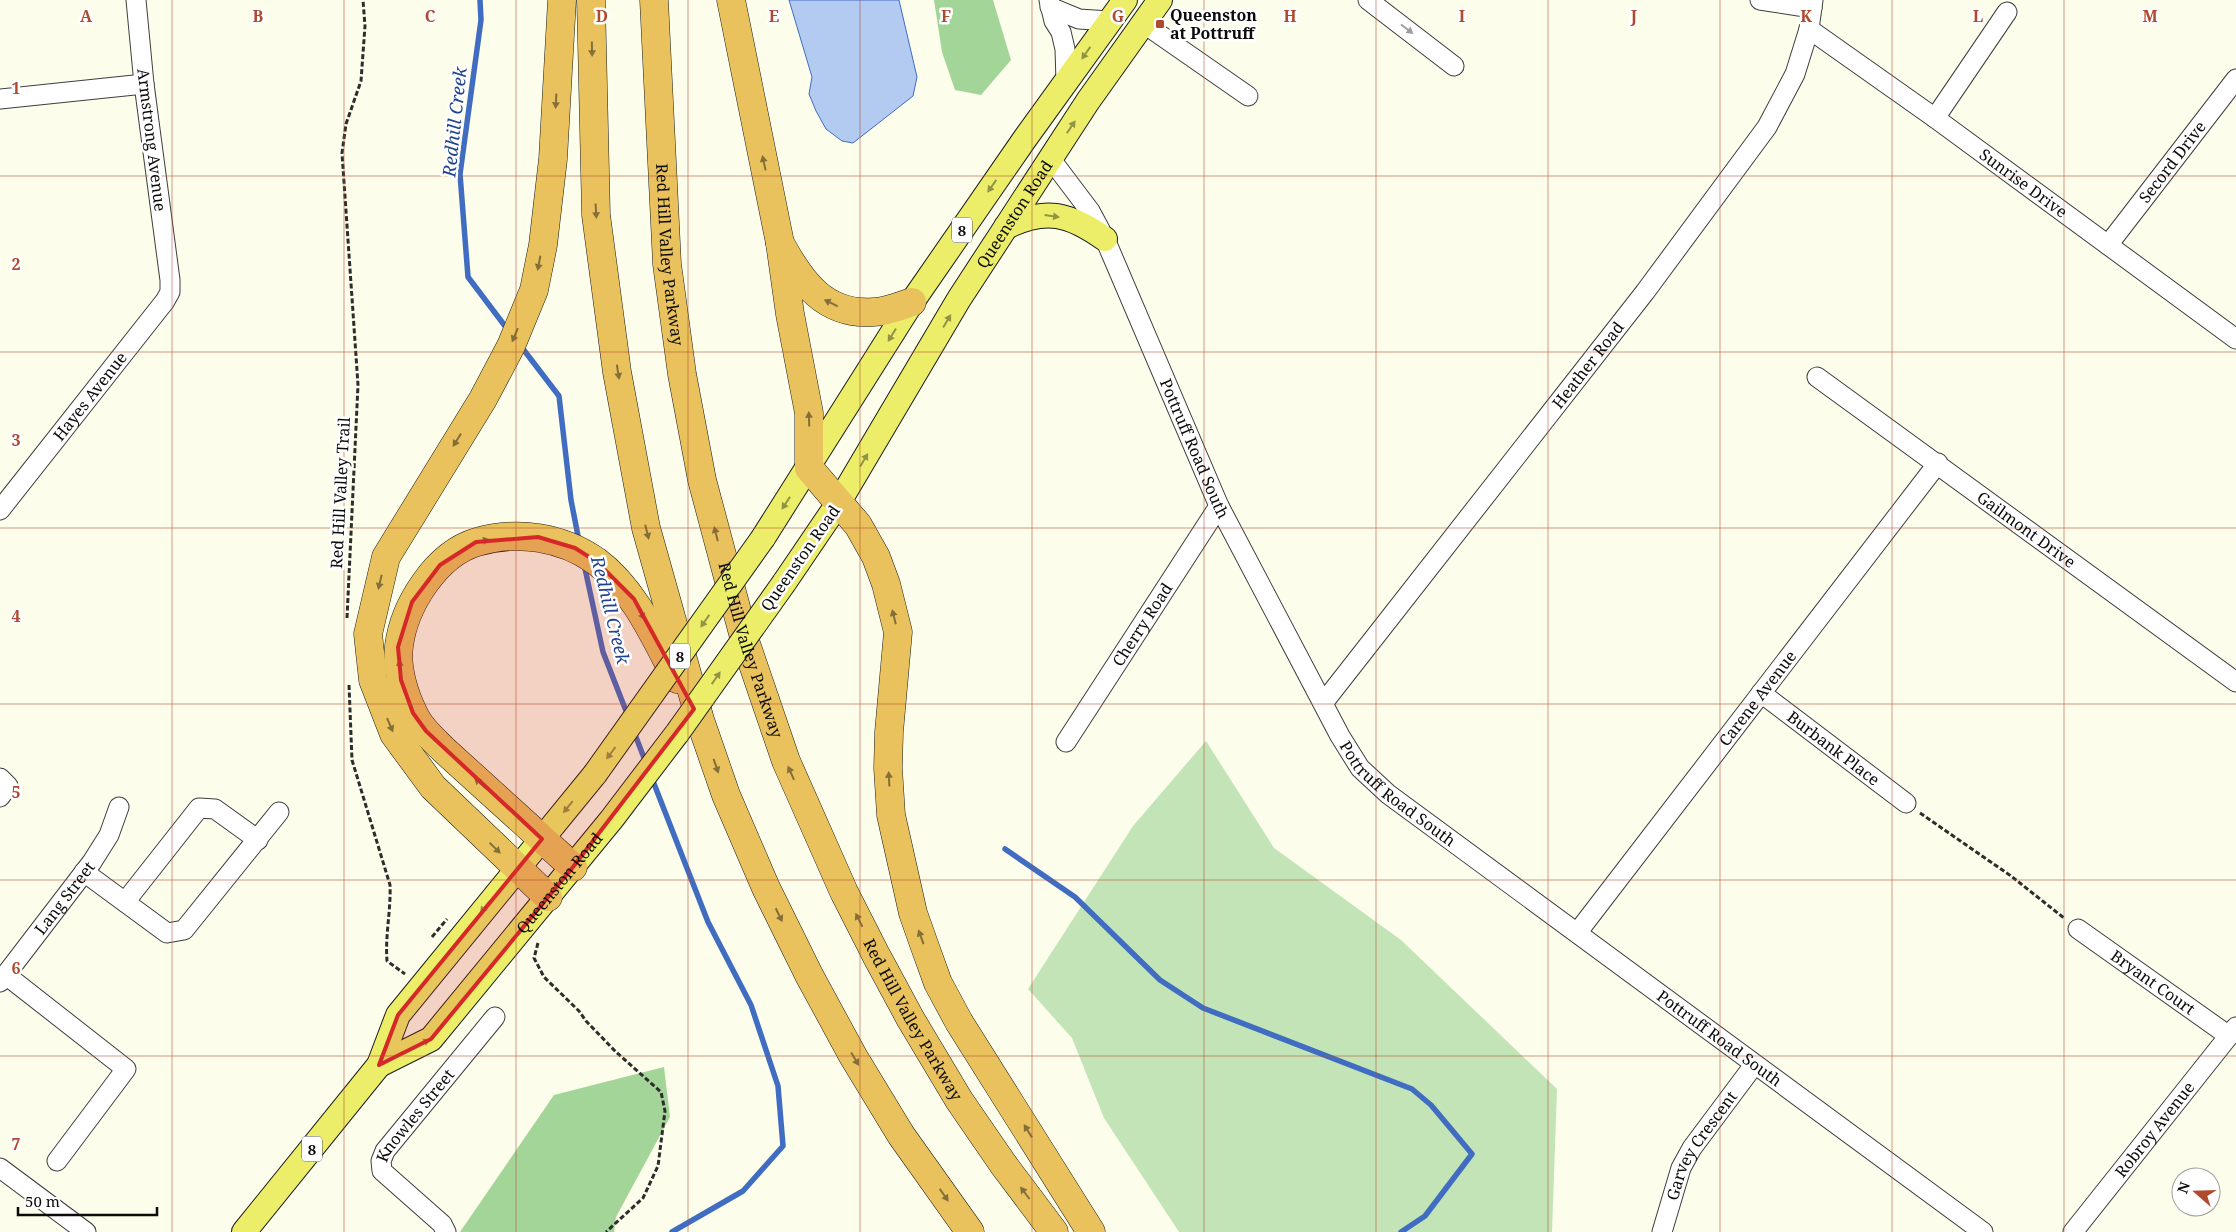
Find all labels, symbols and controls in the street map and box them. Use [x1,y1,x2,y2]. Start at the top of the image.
place label: Queenston at Pottruff [1170,4,1257,44]
text: A [80,5,93,27]
text: B [253,5,264,27]
text: C [425,5,436,27]
text: D [596,5,608,27]
text: E [769,5,779,27]
text: F [941,5,951,27]
text: G [1112,5,1124,27]
text: H [1283,5,1297,27]
text: I [1459,5,1465,27]
text: J [1630,5,1638,27]
text: K [1800,5,1812,27]
text: L [1973,5,1983,27]
text: M [2142,5,2158,27]
marker: Queenston at Pottruff [1154,18,1166,30]
one-way arrow [1400,24,1413,35]
one-way arrow [588,41,596,57]
one-way arrow [1081,46,1091,60]
water label: Redhill Creek [436,65,472,179]
street label: Armstrong Avenue [132,67,172,213]
text: 1 [11,77,21,99]
one-way arrow [552,93,560,109]
street label: Secord Drive [2133,116,2211,207]
one-way arrow [1066,121,1076,134]
street label: Sunrise Drive [1975,143,2072,223]
one-way arrow [760,155,768,171]
street label: Queenston Road [971,156,1058,272]
street label: Red Hill Valley Parkway [651,163,689,348]
one-way arrow [987,179,997,193]
one-way arrow [593,203,601,219]
one-way arrow [1044,212,1060,220]
road number: 8 [952,218,972,242]
text: 2 [11,253,21,275]
one-way arrow [535,255,543,271]
one-way arrow [824,299,838,307]
one-way arrow [942,314,951,327]
street label: Heather Road [1547,317,1629,413]
one-way arrow [511,328,519,343]
one-way arrow [887,329,896,342]
street label: Hayes Avenue [48,347,132,445]
one-way arrow [614,365,622,381]
street label: Pottruff Road South [1155,375,1235,522]
one-way arrow [805,411,813,427]
street label: Red Hill Valley Trail [325,417,355,569]
text: 3 [11,429,21,451]
one-way arrow [452,433,461,446]
one-way arrow [860,453,868,468]
street label: Gailmont Drive [1973,486,2080,573]
one-way arrow [781,496,791,509]
street label: Queenston Road [755,501,845,615]
one-way arrow [644,524,652,539]
one-way arrow [711,527,719,542]
one-way arrow [475,537,491,545]
water label: Redhill Creek [586,553,636,667]
street label: Red Hill Valley Parkway [713,560,789,742]
one-way arrow [376,574,384,589]
street label: Cherry Road [1107,578,1177,671]
text: 4 [11,605,21,627]
one-way arrow [637,607,646,620]
one-way arrow [890,610,898,625]
one-way arrow [700,614,710,627]
road number: 8 [670,644,690,668]
street label: Carene Avenue [1713,646,1801,751]
one-way arrow [396,658,404,674]
one-way arrow [711,672,721,685]
street label: Burbank Place [1783,706,1884,790]
one-way arrow [387,718,395,732]
street label: Pottruff Road South [1335,737,1460,851]
one-way arrow [605,746,616,759]
one-way arrow [713,758,720,773]
one-way arrow [786,766,794,780]
one-way arrow [884,771,892,787]
one-way arrow [475,777,487,789]
text: 5 [11,781,21,803]
one-way arrow [563,800,574,813]
street label: Queenston Road [511,828,607,938]
one-way arrow [489,842,501,854]
street label: Lang Street [29,856,100,939]
one-way arrow [480,900,491,913]
one-way arrow [776,908,784,922]
one-way arrow [855,913,863,927]
one-way arrow [917,930,925,945]
street label: Red Hill Valley Parkway [859,935,968,1105]
street label: Bryant Court [2106,945,2200,1020]
text: 6 [11,957,21,979]
street label: Pottruff Road South [1653,985,1786,1091]
one-way arrow [415,1039,430,1047]
one-way arrow [850,1052,859,1065]
street label: Knowles Street [371,1064,459,1165]
street label: Robroy Avenue [2110,1077,2199,1182]
street label: Garvey Crescent [1661,1086,1742,1203]
one-way arrow [1023,1125,1032,1138]
text: 7 [11,1133,21,1155]
road number: 8 [302,1136,322,1162]
north arrow [2171,1167,2221,1217]
text: N [2172,1179,2194,1196]
scale bar [18,1184,156,1216]
one-way arrow [1020,1186,1030,1200]
one-way arrow [939,1188,949,1202]
text: 50 m [25,1191,60,1211]

